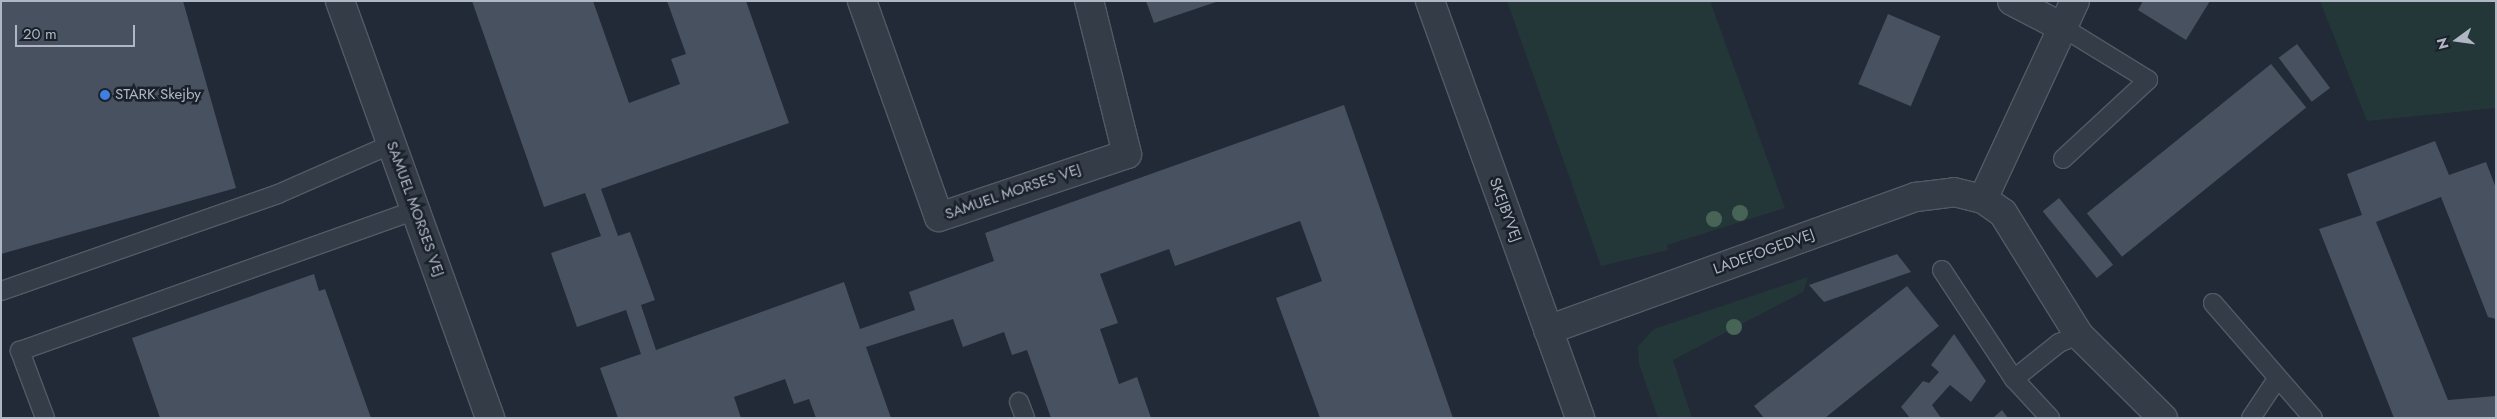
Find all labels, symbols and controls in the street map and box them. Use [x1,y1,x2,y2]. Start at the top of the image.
scale bar [18,15,138,47]
north arrow [2432,15,2482,65]
text: 20 m [23,23,57,45]
text: N [2431,36,2453,51]
place label: STARK Skejby [115,86,201,104]
marker: STARK Skejby [99,89,111,101]
street label: SAMUEL MORSES VEJ [382,139,448,279]
street label: SAMUEL MORSES VEJ [943,160,1083,224]
street label: SKEJBYVEJ [1485,175,1525,245]
street label: LADEFOGEDVEJ [1711,225,1817,279]

